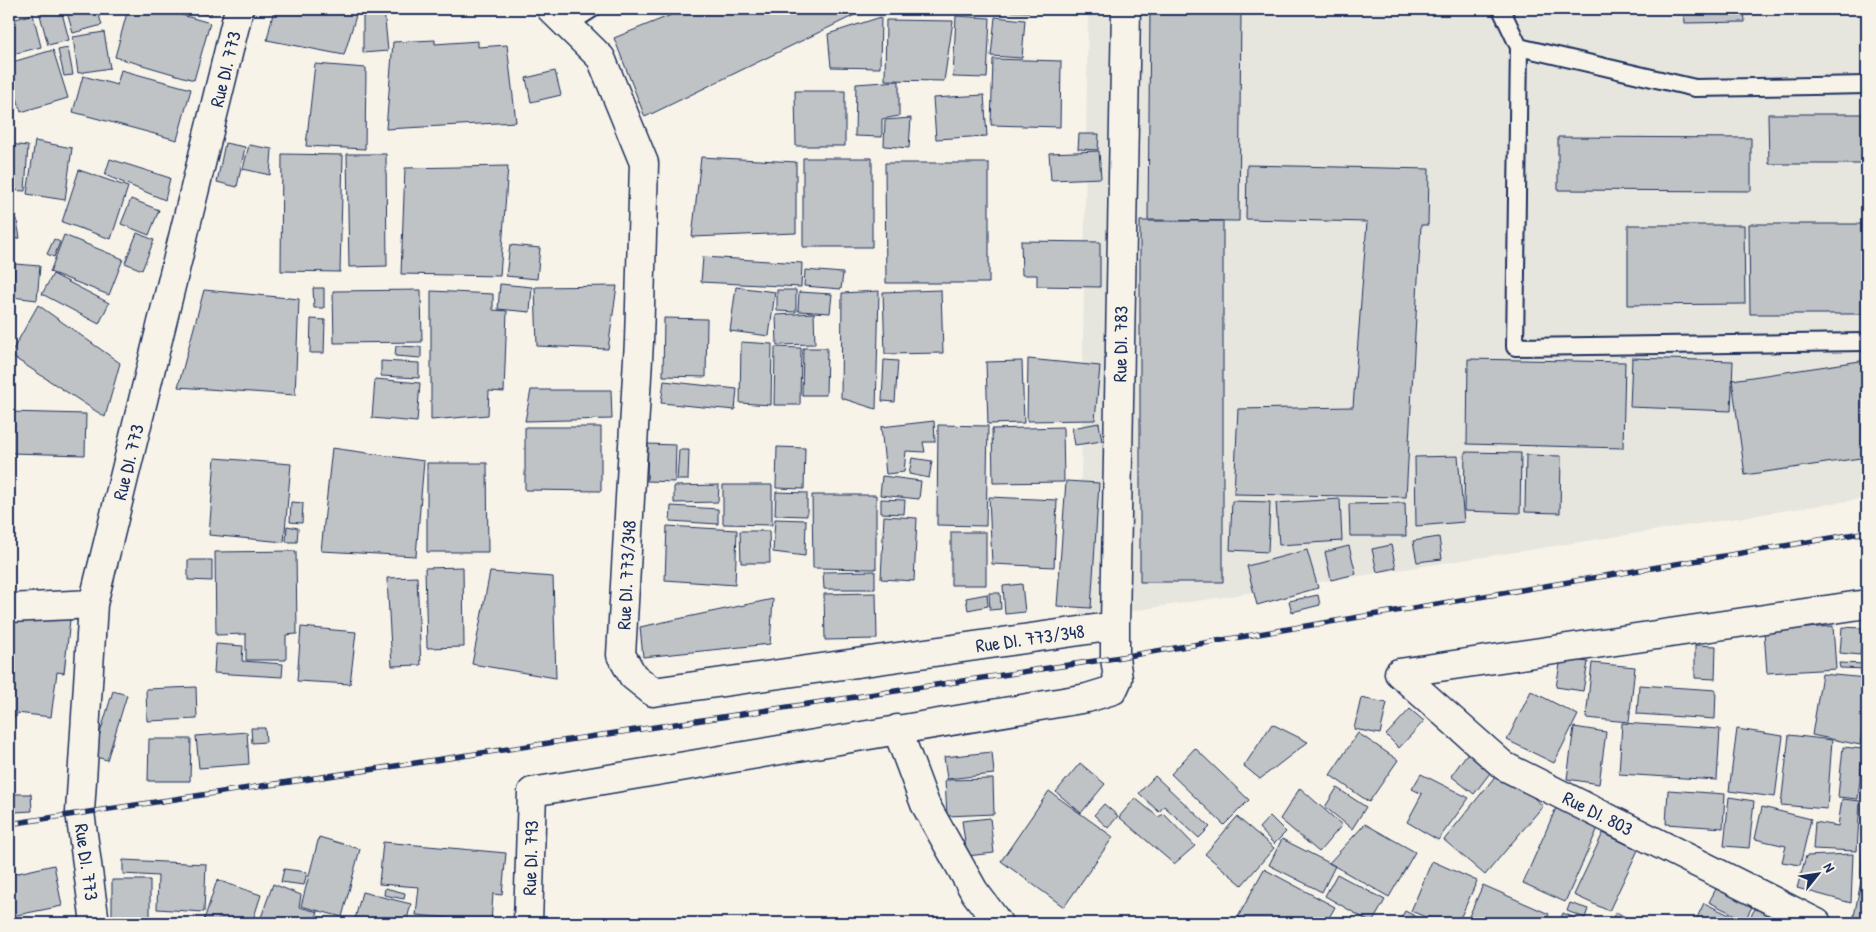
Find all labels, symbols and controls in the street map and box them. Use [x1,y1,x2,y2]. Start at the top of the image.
street label: Rue DI. 773 [203,28,247,110]
street label: Rue DI. 783 [1106,306,1134,382]
street label: Rue DI. 773 [106,421,150,503]
street label: Rue DI. 773/348 [610,520,642,630]
street label: Rue DI. 773/348 [974,618,1086,658]
street label: Rue DI. 803 [1559,784,1637,842]
street label: Rue DI. 793 [516,820,544,896]
street label: Rue DI. 773 [69,822,105,902]
north arrow [1794,850,1844,900]
text: N [1820,859,1840,876]

